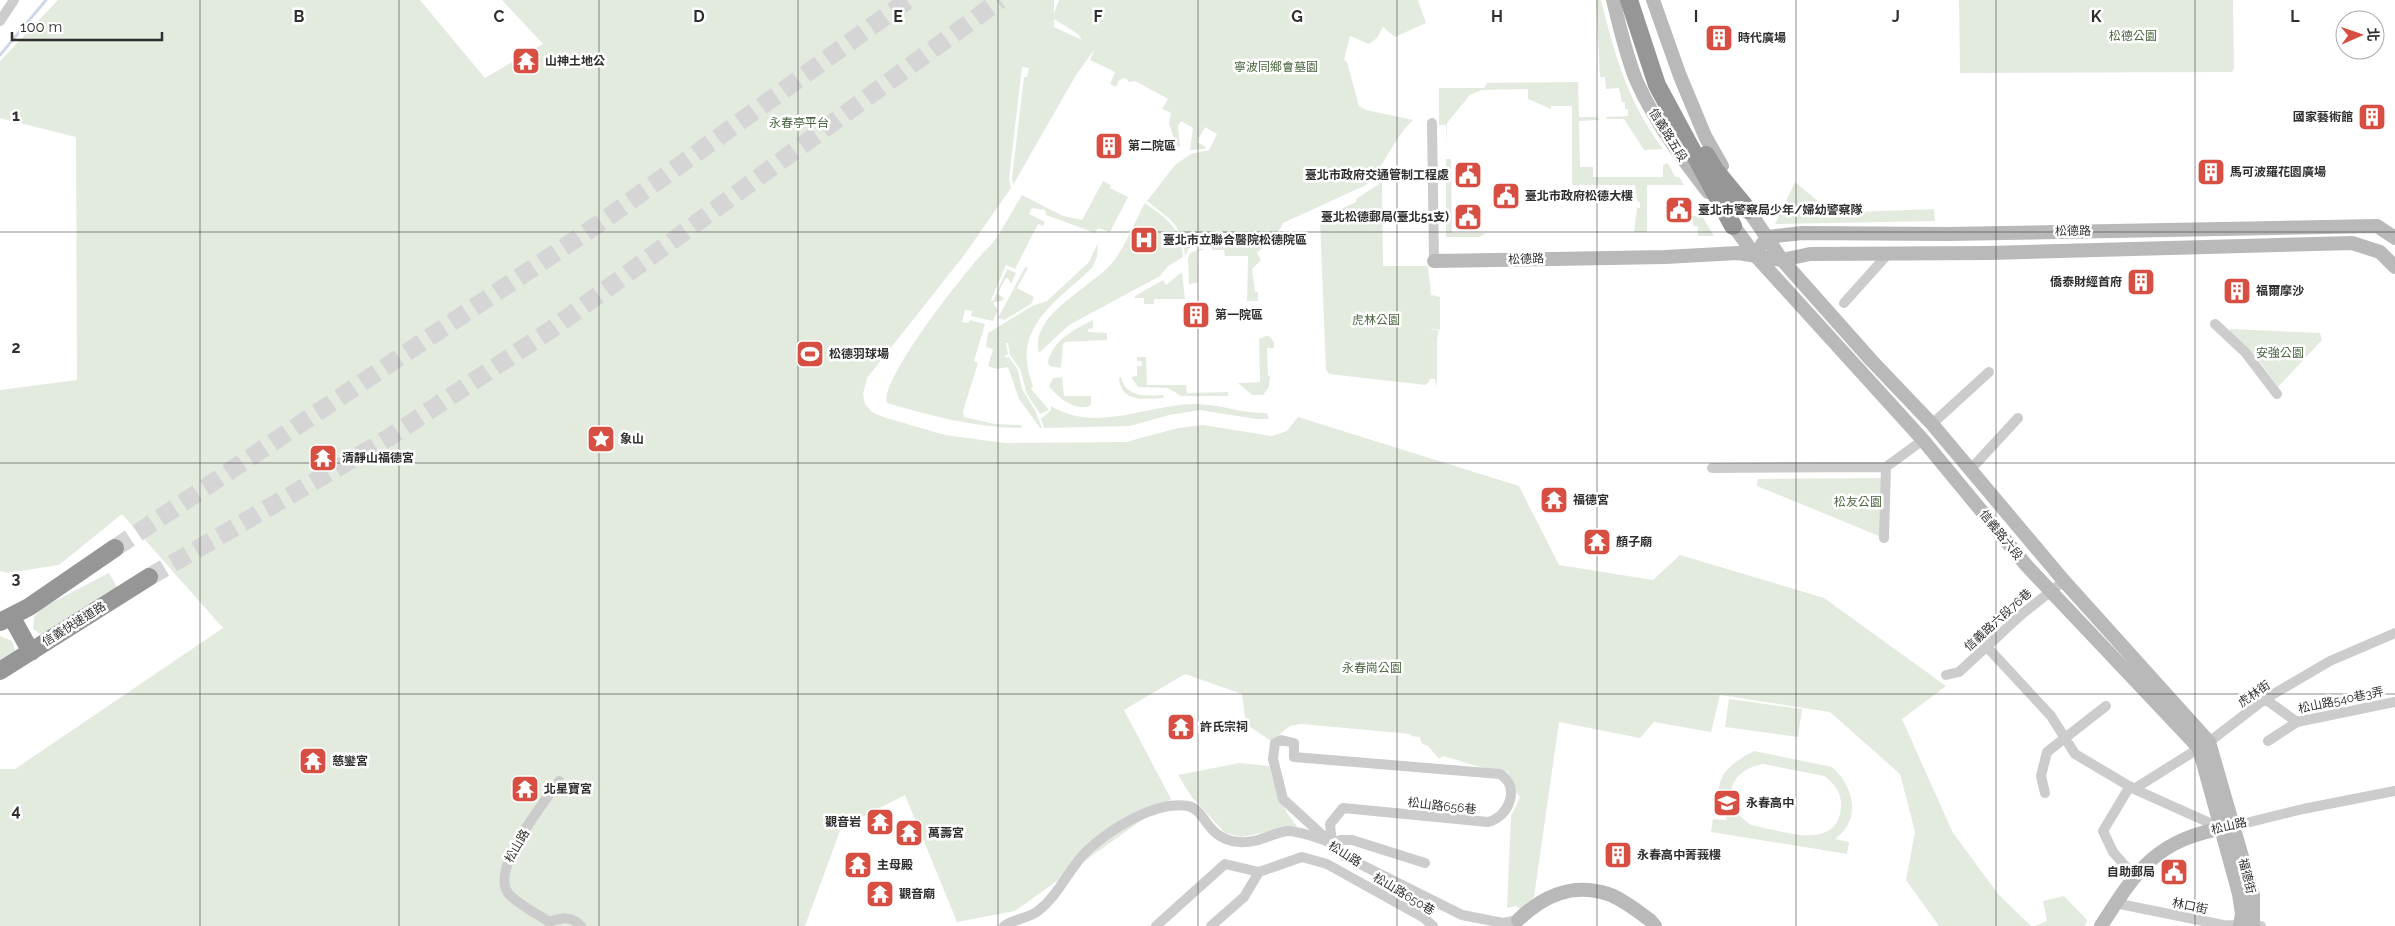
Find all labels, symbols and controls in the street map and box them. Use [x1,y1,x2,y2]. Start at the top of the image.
text: B [294,7,305,26]
text: C [494,7,505,26]
text: D [693,7,705,26]
text: E [893,7,903,26]
text: F [1093,7,1103,26]
text: G [1291,7,1303,26]
text: H [1491,7,1503,26]
text: I [1694,7,1698,26]
text: J [1892,7,1900,26]
text: K [2091,7,2102,26]
text: L [2290,7,2300,26]
scale bar [12,10,162,42]
north arrow [2335,10,2385,60]
text: 100 m [20,18,62,36]
building icon: 時代廣場 [1704,23,1734,53]
text: 北 [2365,27,2381,42]
park label: 松德公園 [2109,29,2157,43]
place label: 時代廣場 [1738,31,1786,45]
temple icon: 山神土地公 [511,46,541,76]
place label: 山神土地公 [545,54,605,68]
park label: 寧波同鄉會墓園 [1234,60,1318,74]
building icon: 國家藝術館 [2357,102,2387,132]
text: 1 [12,106,20,125]
street label: 信義路五段 [1646,106,1690,164]
place label: 國家藝術館 [2293,110,2353,124]
park label: 永春亭平台 [769,116,829,130]
building icon: 第二院區 [1094,131,1124,161]
place label: 第二院區 [1128,139,1176,153]
building icon: 馬可波羅花園廣場 [2196,157,2226,187]
public building icon: 臺北市政府交通管制工程處 [1453,160,1483,190]
place label: 馬可波羅花園廣場 [2230,165,2326,179]
place label: 臺北市政府交通管制工程處 [1305,168,1449,182]
public building icon: 臺北市政府松德大樓 [1491,181,1521,211]
place label: 臺北市政府松德大樓 [1525,189,1633,203]
public building icon: 臺北市警察局少年/婦幼警察隊 [1664,195,1694,225]
public building icon: 臺北松德郵局(臺北51支) [1453,202,1483,232]
place label: 臺北市警察局少年/婦幼警察隊 [1698,203,1862,217]
place label: 臺北松德郵局(臺北51支) [1321,210,1449,224]
street label: 松德路 [2055,224,2091,238]
hospital icon: 臺北市立聯合醫院松德院區 [1129,225,1159,255]
place label: 臺北市立聯合醫院松德院區 [1163,233,1307,247]
street label: 松德路 [1508,251,1544,267]
building icon: 僑泰財經首府 [2126,267,2156,297]
place label: 僑泰財經首府 [2050,275,2122,289]
building icon: 福爾摩沙 [2222,276,2252,306]
place label: 福爾摩沙 [2256,284,2304,298]
building icon: 第一院區 [1181,300,1211,330]
place label: 第一院區 [1215,308,1263,322]
park label: 虎林公園 [1352,313,1400,327]
text: 2 [11,338,21,357]
sports icon: 松德羽球場 [795,339,825,369]
park label: 安強公園 [2256,346,2304,360]
place label: 松德羽球場 [829,347,889,361]
place icon: 象山 [586,424,616,454]
place label: 象山 [620,432,644,446]
temple icon: 清靜山福德宮 [308,443,338,473]
place label: 清靜山福德宮 [342,451,414,465]
temple icon: 福德宮 [1539,485,1569,515]
place label: 福德宮 [1573,493,1609,507]
park label: 松友公園 [1834,495,1882,509]
street label: 信義路六段 [1977,507,2025,563]
temple icon: 顏子廟 [1582,527,1612,557]
place label: 顏子廟 [1616,535,1652,549]
text: 3 [12,569,21,588]
street label: 信義路六段76巷 [1961,586,2035,654]
street label: 信義快速道路 [40,599,108,649]
park label: 永春崗公園 [1342,661,1402,675]
street label: 虎林街 [2235,678,2273,710]
street label: 松山路540巷3弄 [2297,684,2385,716]
temple icon: 許氏宗祠 [1166,712,1196,742]
place label: 許氏宗祠 [1200,720,1248,734]
temple icon: 慈鑾宮 [298,746,328,776]
place label: 慈鑾宮 [332,754,368,768]
temple icon: 北星寶宮 [510,774,540,804]
place label: 北星寶宮 [544,782,592,796]
school or university icon: 永春高中 [1712,788,1742,818]
street label: 松山路656巷 [1407,795,1477,817]
place label: 永春高中 [1746,796,1794,810]
text: 4 [11,801,21,820]
temple icon: 觀音岩 [865,807,895,837]
place label: 觀音岩 [825,815,861,829]
street label: 松山路 [2210,815,2248,837]
temple icon: 萬壽宮 [894,818,924,848]
place label: 萬壽宮 [928,826,964,840]
street label: 松山路 [502,827,532,865]
street label: 松山路 [1326,839,1364,869]
building icon: 永春高中菁莪樓 [1603,840,1633,870]
place label: 永春高中菁莪樓 [1637,848,1721,862]
temple icon: 主母殿 [843,850,873,880]
public building icon: 自助郵局 [2159,857,2189,887]
street label: 福德街 [2236,857,2258,895]
place label: 主母殿 [877,858,913,872]
place label: 自助郵局 [2107,865,2155,879]
street label: 松山路650巷 [1371,870,1437,918]
temple icon: 觀音廟 [865,879,895,909]
place label: 觀音廟 [899,887,935,901]
street label: 林口街 [2171,895,2209,917]

